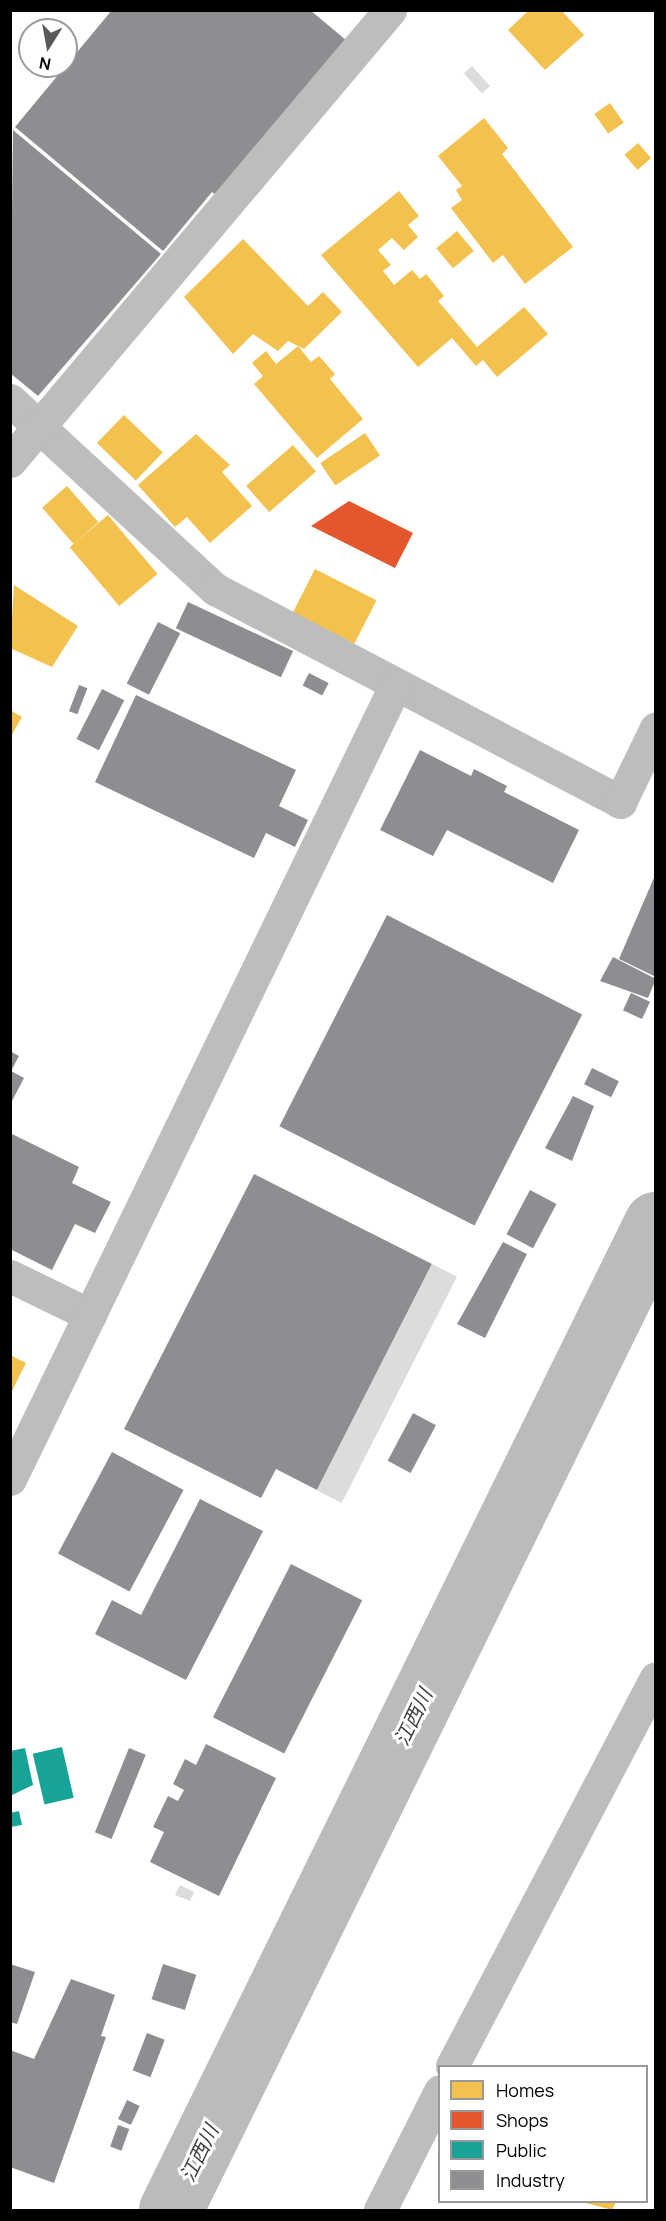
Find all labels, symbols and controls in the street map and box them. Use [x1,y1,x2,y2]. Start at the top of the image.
north arrow [18,18,78,78]
text: N [37,52,53,76]
water label: 江西川 [389,1685,437,1749]
legend [438,2065,648,2203]
text: Homes [496,2078,554,2102]
text: Shops [496,2108,548,2132]
water label: 江西川 [175,2121,223,2185]
text: Public [496,2138,547,2162]
text: Industry [496,2168,565,2192]

